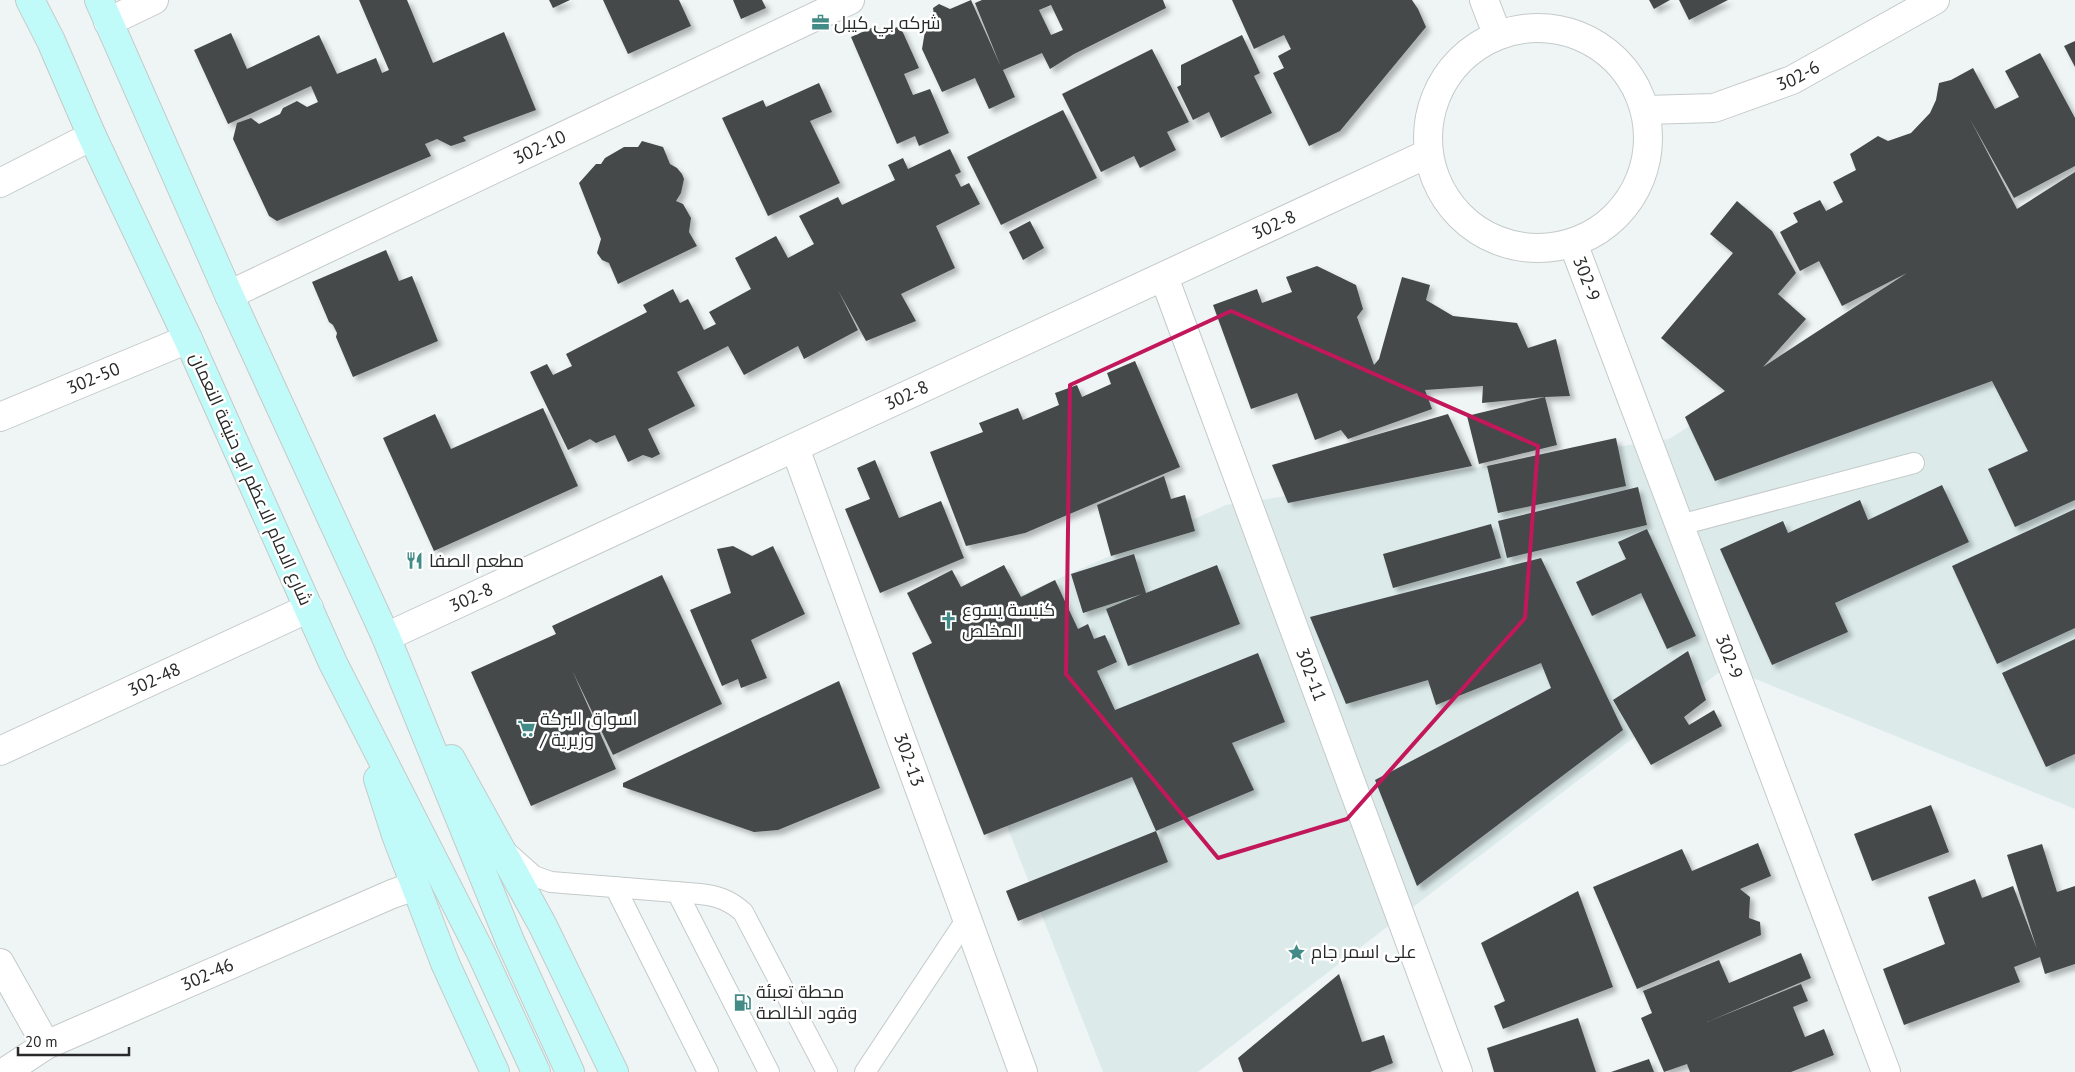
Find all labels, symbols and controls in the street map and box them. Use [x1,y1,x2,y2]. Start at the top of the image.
place label: شركه بي كيبل [834,11,940,37]
office icon: شركه بي كيبل [810,13,830,33]
street label: 302-6 [1773,55,1824,96]
street label: 302-10 [509,125,570,169]
street label: 302-8 [1248,204,1299,245]
street label: 302-9 [1568,253,1606,304]
street label: شارع الامام الاعظم ابو حنيفة النعمان [184,349,318,609]
street label: 302-50 [63,356,123,399]
street label: 302-8 [881,375,932,415]
place label: مطعم الصفا [429,549,524,573]
restaurant icon: مطعم الصفا [405,551,425,571]
street label: 302-8 [445,577,497,617]
place label: كنيسة يسوع المخلص [962,598,1055,642]
church icon: كنيسة يسوع المخلص [938,610,958,630]
street label: 302-9 [1711,631,1748,682]
street label: 302-11 [1291,644,1332,705]
street label: 302-48 [124,657,184,701]
place label: اسواق البركة / وزيرية [539,707,637,751]
supermarket icon: اسواق البركة / وزيرية [516,719,536,739]
street label: 302-13 [889,730,930,790]
place label: علی اسمر جام [1311,940,1417,964]
place icon: علی اسمر جام [1287,942,1307,962]
street label: 302-46 [177,953,237,996]
place label: محطة تعبئة وقود الخالصة [756,980,857,1024]
fuel station icon: محطة تعبئة وقود الخالصة [732,992,752,1012]
scale bar [18,1024,129,1056]
text: 20 m [25,1032,58,1051]

